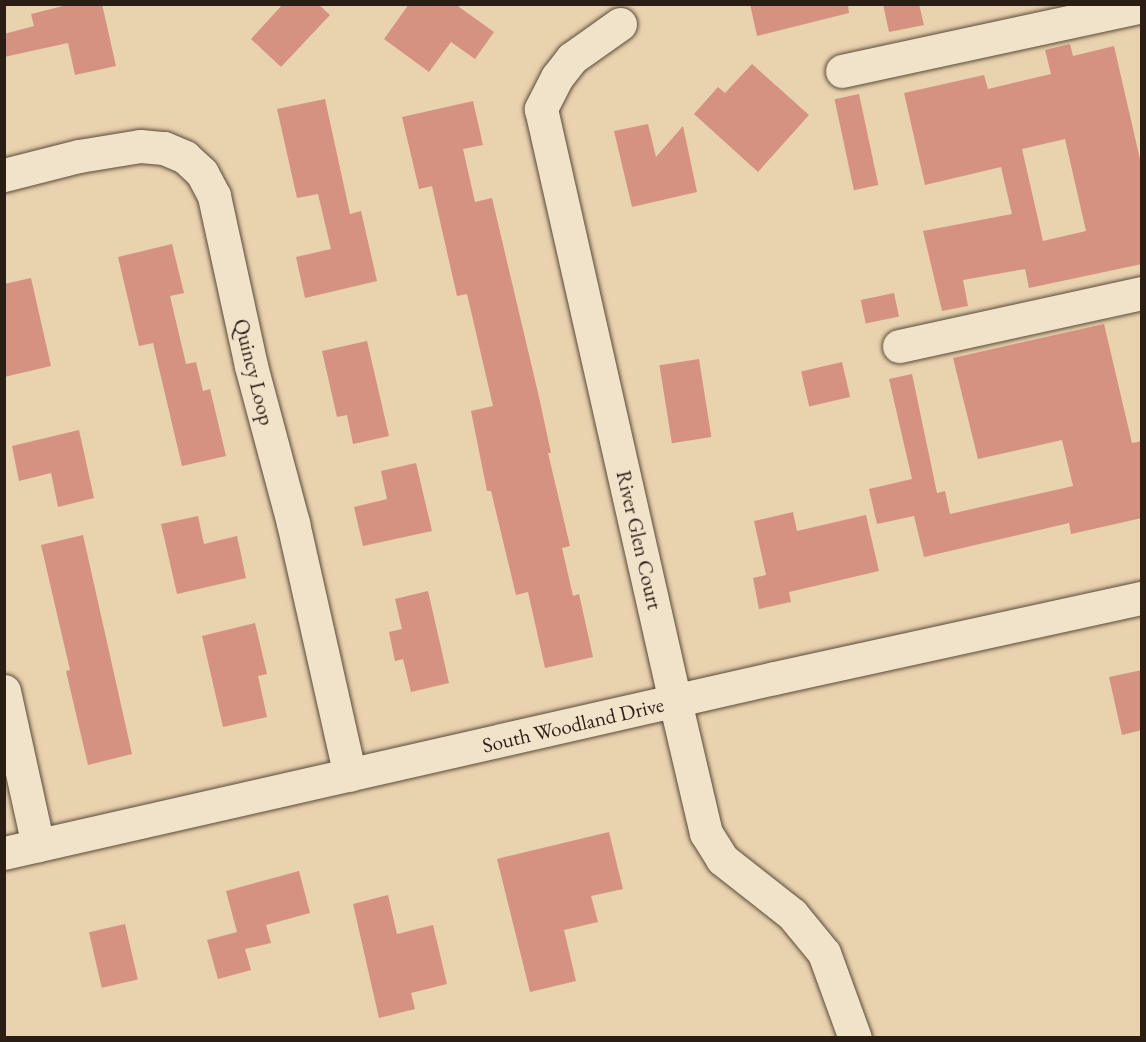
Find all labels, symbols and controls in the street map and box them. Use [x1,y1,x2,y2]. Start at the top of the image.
street label: Quincy Loop [229,316,279,428]
street label: River Glen Court [611,468,667,612]
street label: South Woodland Drive [480,692,666,758]

